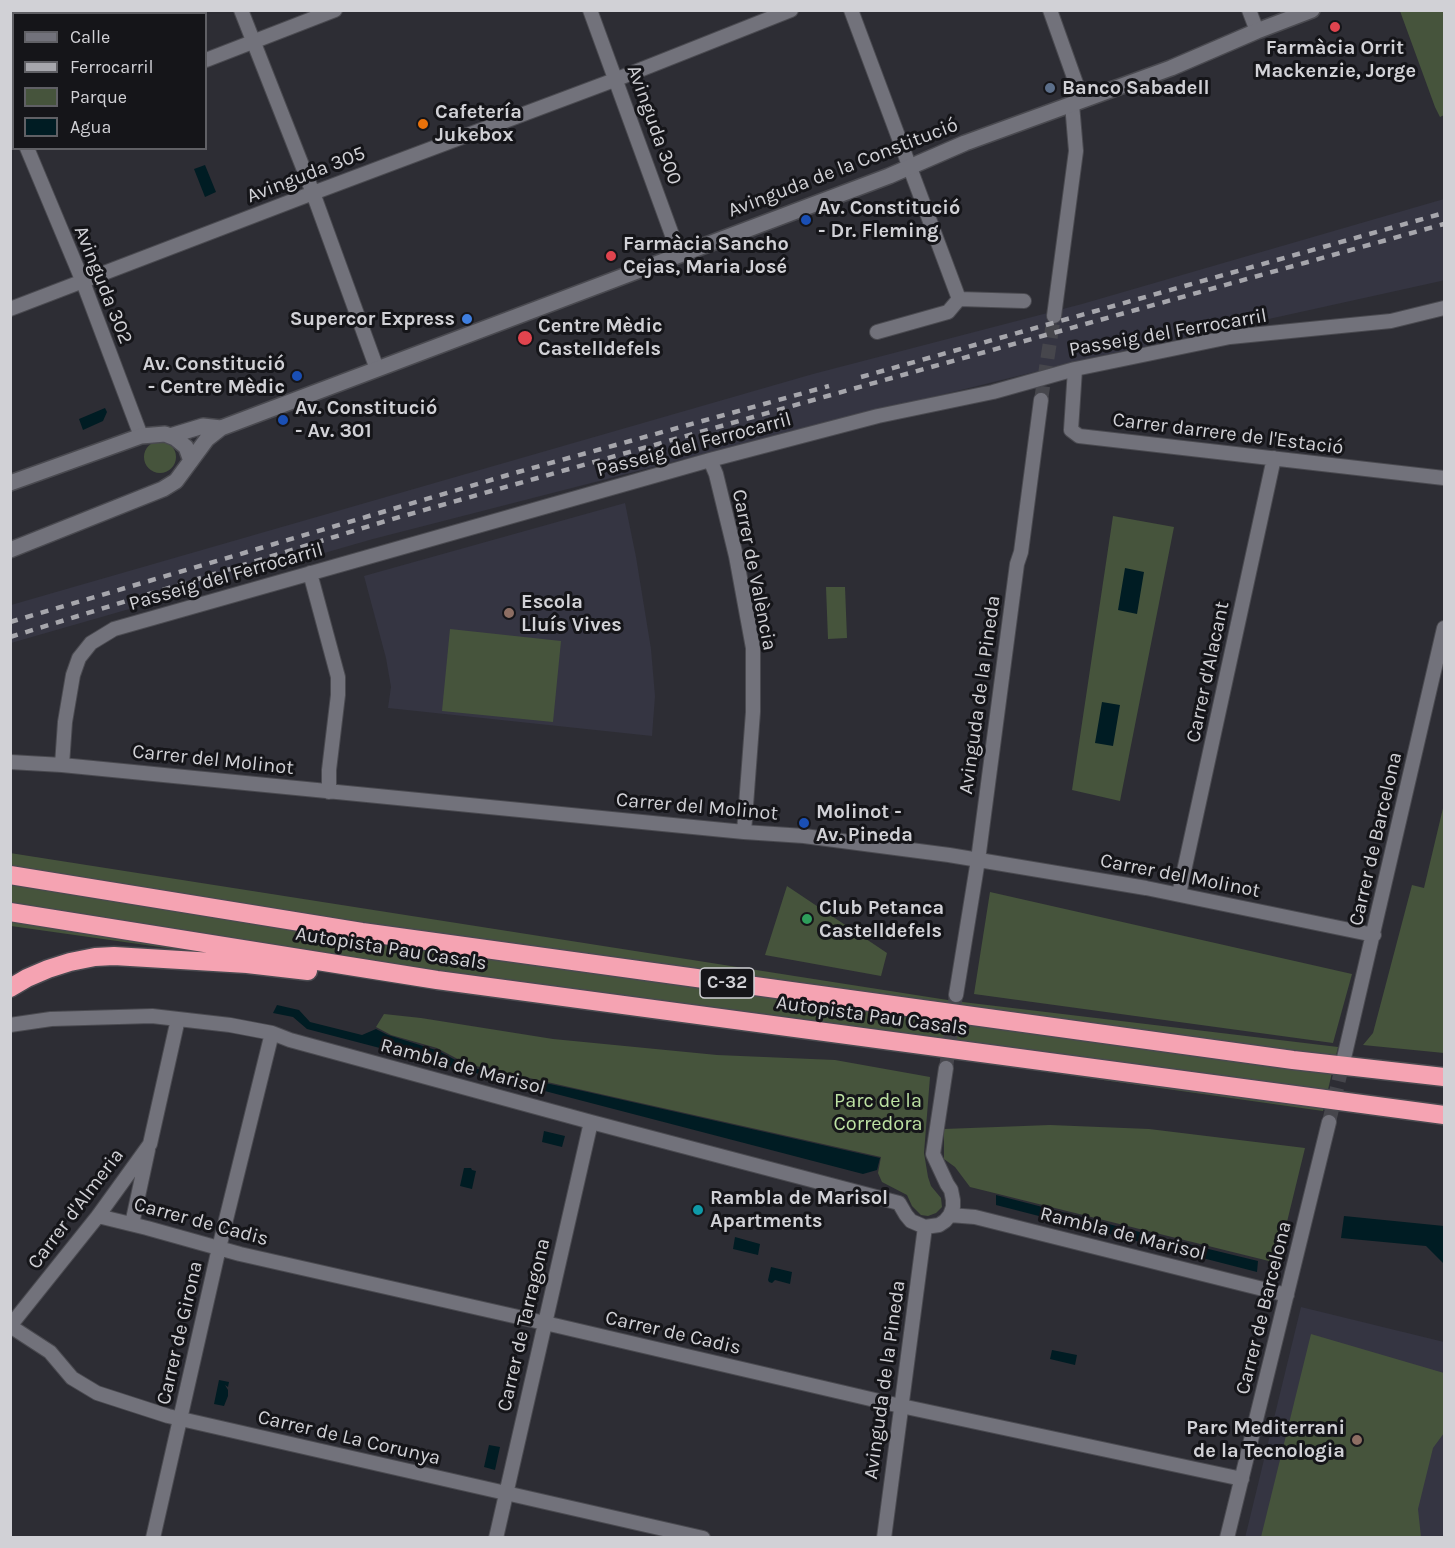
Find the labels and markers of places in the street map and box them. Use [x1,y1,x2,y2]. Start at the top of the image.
marker: Farmàcia Orrit Mackenzie, Jorge [1328,20,1342,34]
place label: Farmàcia Orrit Mackenzie, Jorge [1254,36,1416,83]
place label: Banco Sabadell [1062,76,1210,100]
marker: Banco Sabadell [1043,81,1057,95]
place label: Cafetería Jukebox [435,100,522,147]
marker: Cafetería Jukebox [416,117,430,131]
place label: Av. Constitució - Dr. Fleming [818,196,960,243]
marker: Av. Constitució - Dr. Fleming [799,213,813,227]
place label: Farmàcia Sancho Cejas, Maria José [623,232,789,279]
marker: Farmàcia Sancho Cejas, Maria José [604,249,618,263]
place label: Supercor Express [290,307,455,331]
marker: Supercor Express [460,312,474,326]
place label: Centre Mèdic Castelldefels [538,314,663,361]
marker: Centre Mèdic Castelldefels [516,329,534,347]
place label: Av. Constitució - Centre Mèdic [143,352,285,399]
marker: Av. Constitució - Centre Mèdic [290,369,304,383]
place label: Av. Constitució - Av. 301 [295,396,437,443]
marker: Av. Constitució - Av. 301 [276,413,290,427]
place label: Escola Lluís Vives [521,590,622,637]
marker: Escola Lluís Vives [502,606,516,620]
place label: Molinot - Av. Pineda [816,800,913,847]
marker: Molinot - Av. Pineda [797,816,811,830]
place label: Club Petanca Castelldefels [819,896,944,943]
marker: Club Petanca Castelldefels [800,912,814,926]
place label: Rambla de Marisol Apartments [710,1186,888,1233]
marker: Rambla de Marisol Apartments [691,1203,705,1217]
place label: Parc Mediterrani de la Tecnologia [1186,1416,1345,1463]
marker: Parc Mediterrani de la Tecnologia [1350,1433,1364,1447]

